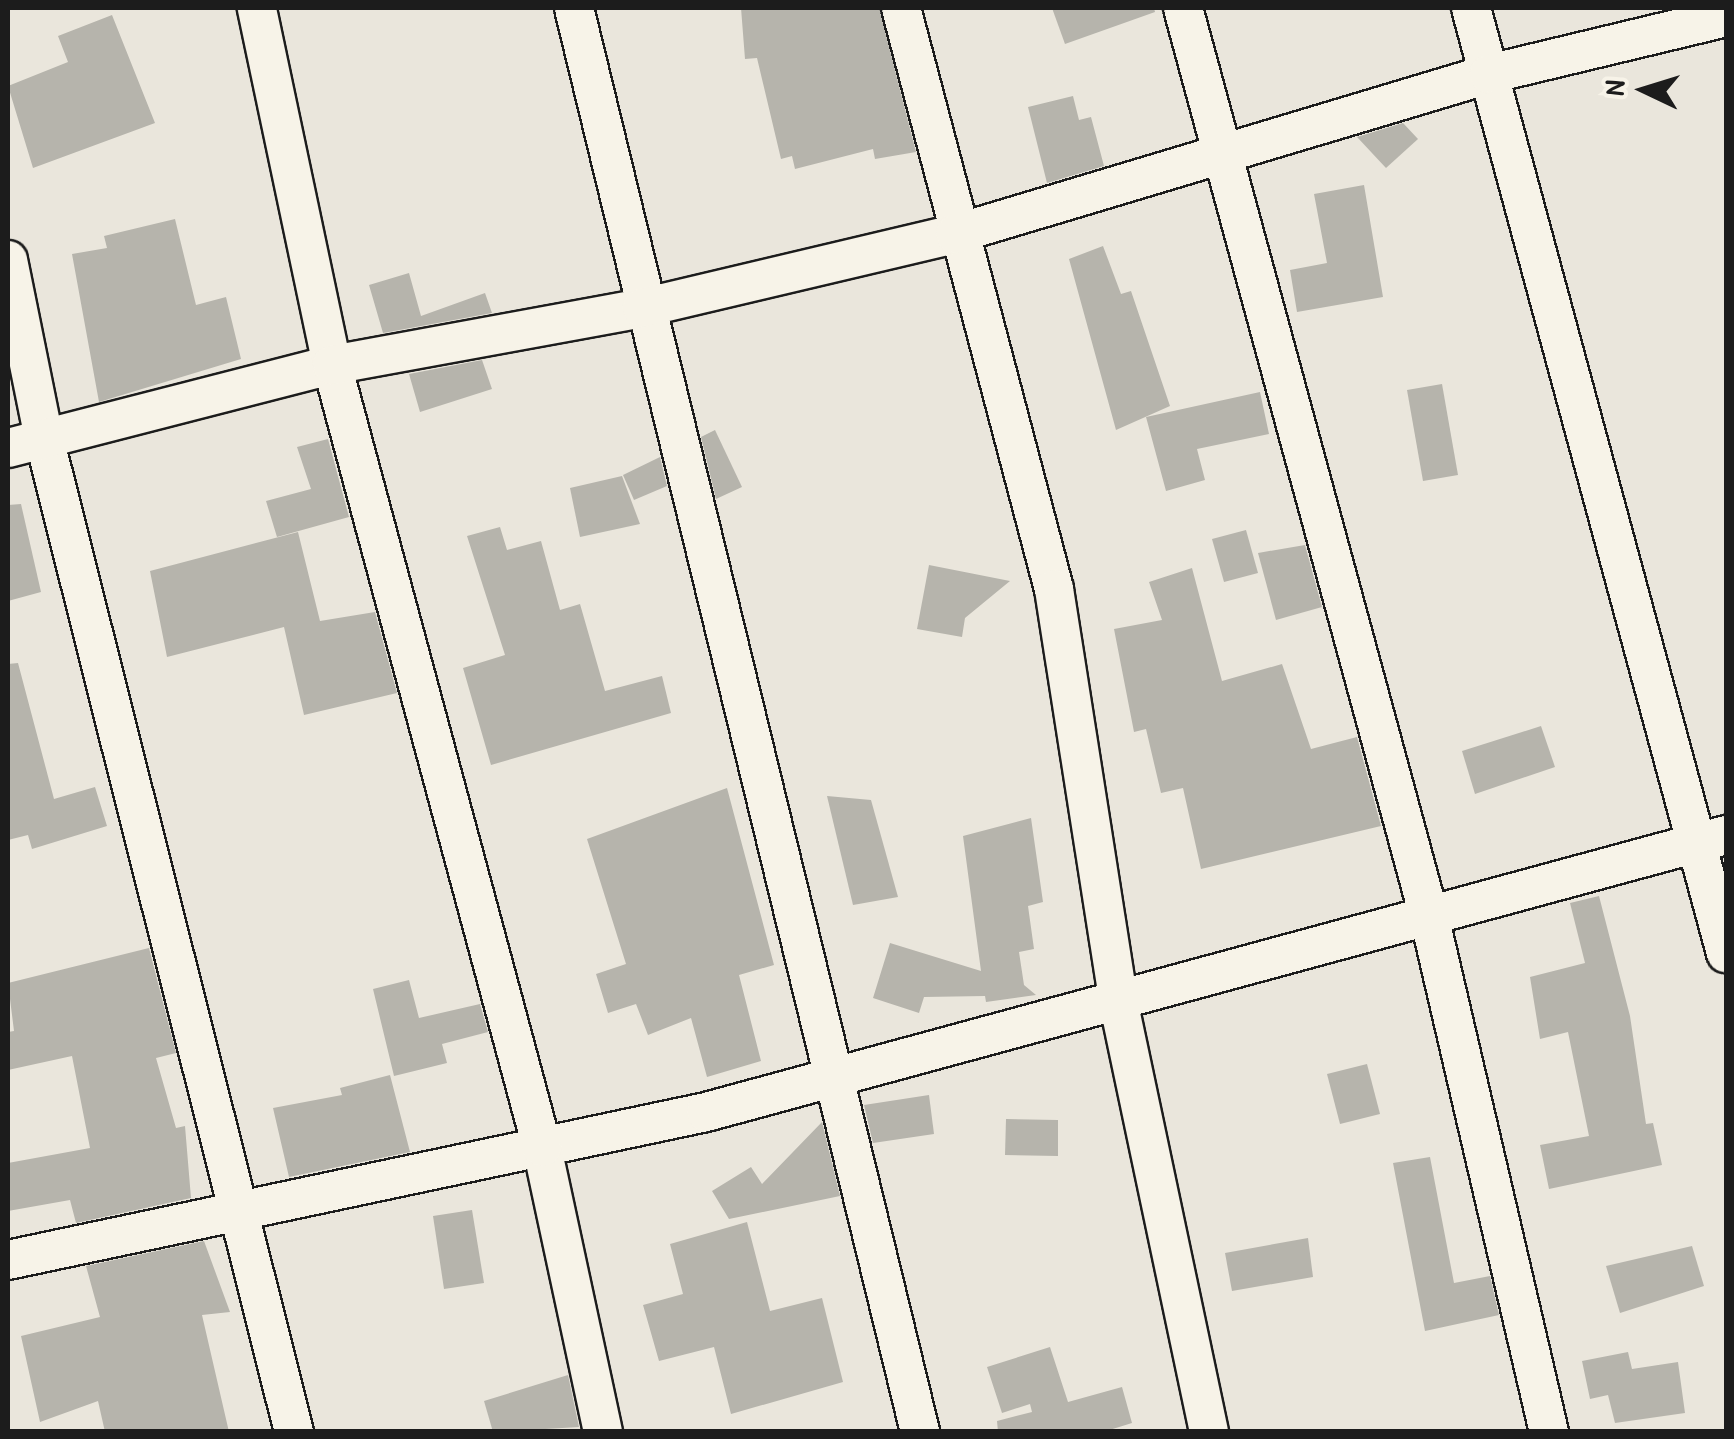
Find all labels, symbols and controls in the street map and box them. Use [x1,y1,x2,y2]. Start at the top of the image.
north arrow [1594,40,1694,140]
text: N [1595,79,1634,97]

